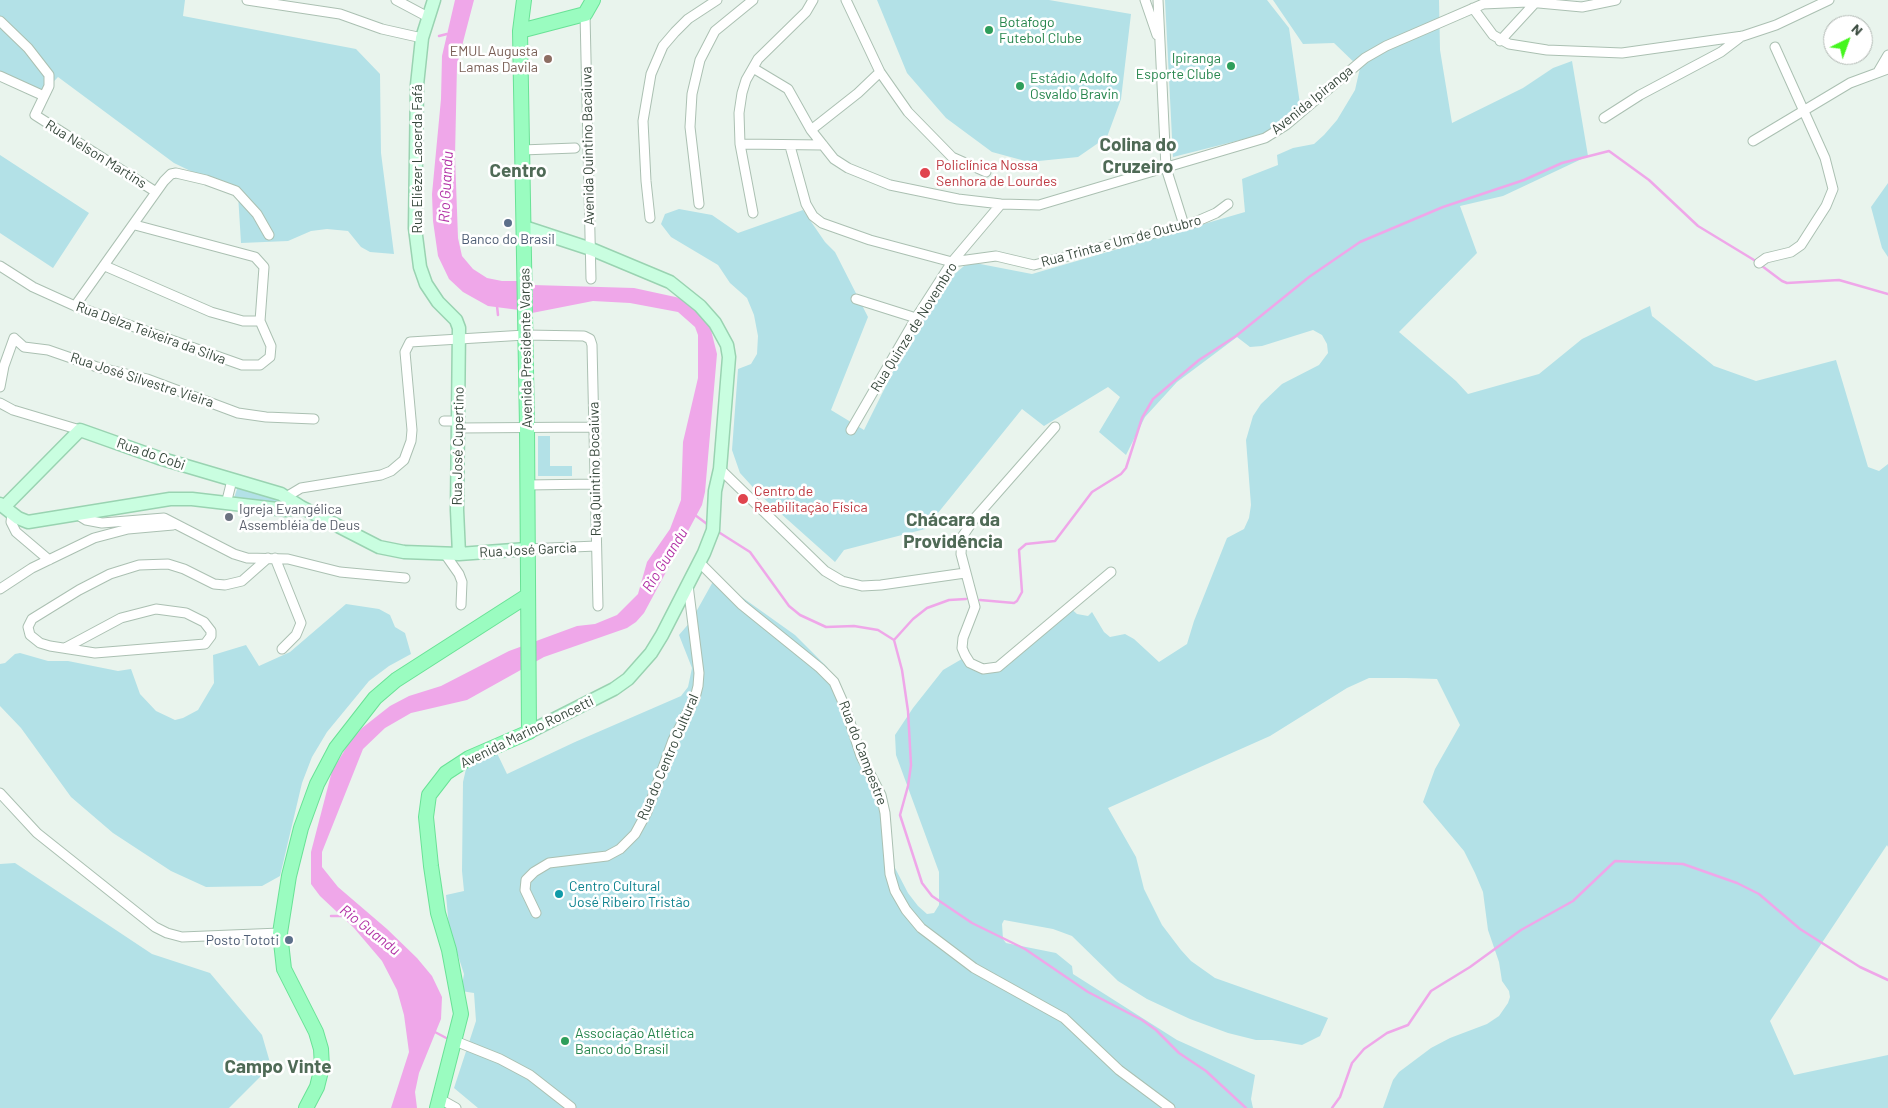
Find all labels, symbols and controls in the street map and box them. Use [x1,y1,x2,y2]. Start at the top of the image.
place label: Botafogo Futebol Clube [999,14,1082,46]
north arrow [1823,15,1873,65]
text: N [1849,20,1867,39]
marker: Botafogo Futebol Clube [983,24,995,36]
place label: EMUL Augusta Lamas Davila [450,43,538,75]
place label: Ipiranga Esporte Clube [1136,50,1221,82]
marker: EMUL Augusta Lamas Davila [542,53,554,65]
marker: Ipiranga Esporte Clube [1225,60,1237,72]
street label: Avenida Ipiranga [1268,62,1356,138]
street label: Avenida Quintino Bacaiuva [578,66,598,226]
place label: Estádio Adolfo Osvaldo Bravin [1030,70,1119,102]
marker: Estádio Adolfo Osvaldo Bravin [1014,80,1026,92]
street label: Rua Eliézer Lacerda Fafá [409,84,425,234]
street label: Rua Nelson Martins [42,116,150,192]
district label: Colina do Cruzeiro [1099,134,1177,178]
water label: Rio Guandu [435,151,457,223]
place label: Policlínica Nossa Senhora de Lourdes [936,157,1057,190]
district label: Centro [489,160,547,182]
marker: Policlínica Nossa Senhora de Lourdes [918,166,932,180]
street label: Rua Trinta e Um de Outubro [1039,212,1203,270]
marker: Banco do Brasil [502,217,514,229]
place label: Banco do Brasil [461,231,555,247]
street label: Rua Quinze de Novembro [867,259,961,395]
street label: Avenida Presidente Vargas [516,268,536,428]
street label: Rua Delza Teixeira da Silva [74,298,228,368]
street label: Rua José Silvestre Vieira [68,349,216,411]
street label: Rua José Cupertino [449,386,467,506]
street label: Rua Quintino Bocaiúva [585,401,605,537]
street label: Rua do Cobi [114,434,188,474]
place label: Centro de Reabilitação Física [754,483,868,516]
marker: Centro de Reabilitação Física [736,492,750,506]
place label: Igreja Evangélica Assembléia de Deus [239,501,360,534]
district label: Chácara da Providência [903,509,1003,553]
marker: Igreja Evangélica Assembléia de Deus [223,511,235,523]
water label: Rio Guandu [638,525,692,595]
street label: Rua José Garcia [479,539,577,561]
street label: Rua do Centro Cultural [634,691,702,823]
street label: Avenida Marino Roncetti [458,692,596,772]
street label: Rua do Campestre [835,698,891,808]
place label: Centro Cultural José Ribeiro Tristão [569,878,690,910]
marker: Centro Cultural José Ribeiro Tristão [553,888,565,900]
water label: Rio Guandu [336,901,404,959]
place label: Posto Tototi [206,932,279,948]
marker: Posto Tototi [283,934,295,946]
place label: Associação Atlética Banco do Brasil [575,1025,694,1058]
marker: Associação Atlética Banco do Brasil [559,1035,571,1047]
district label: Campo Vinte [224,1056,332,1078]

